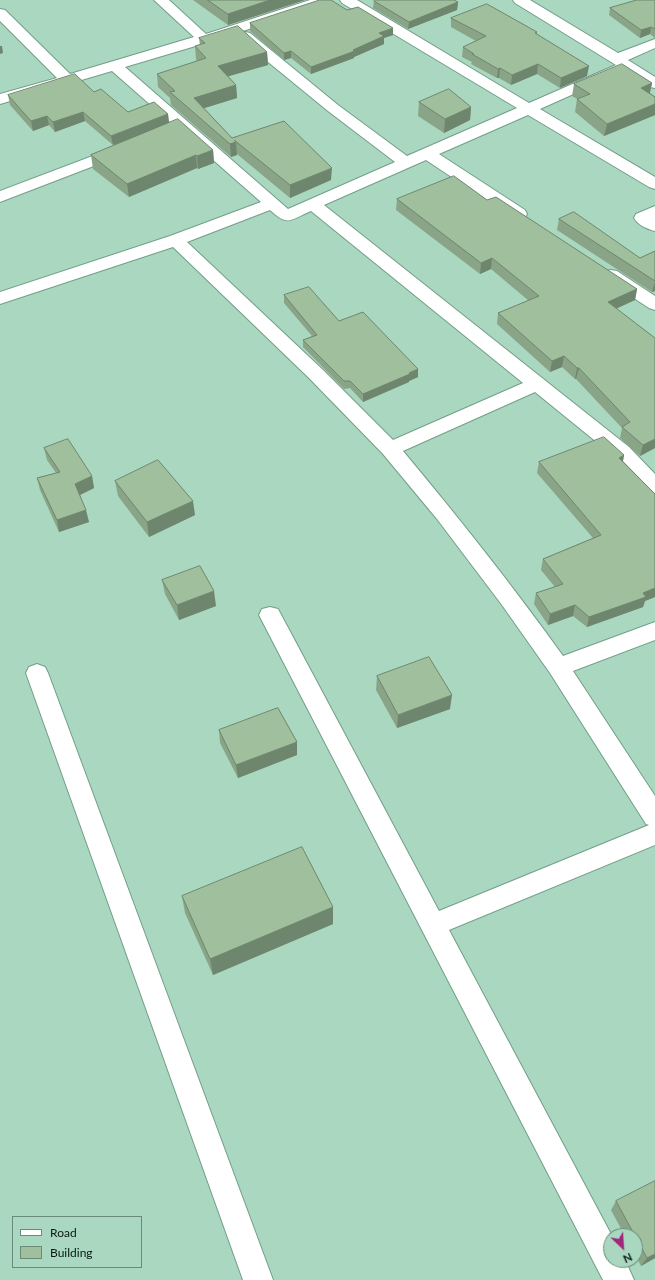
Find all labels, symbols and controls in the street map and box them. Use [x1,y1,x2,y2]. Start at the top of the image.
legend [12,1216,142,1268]
text: Road [50,1225,77,1240]
north arrow [603,1228,643,1268]
text: Building [50,1245,93,1260]
text: N [621,1251,634,1266]

